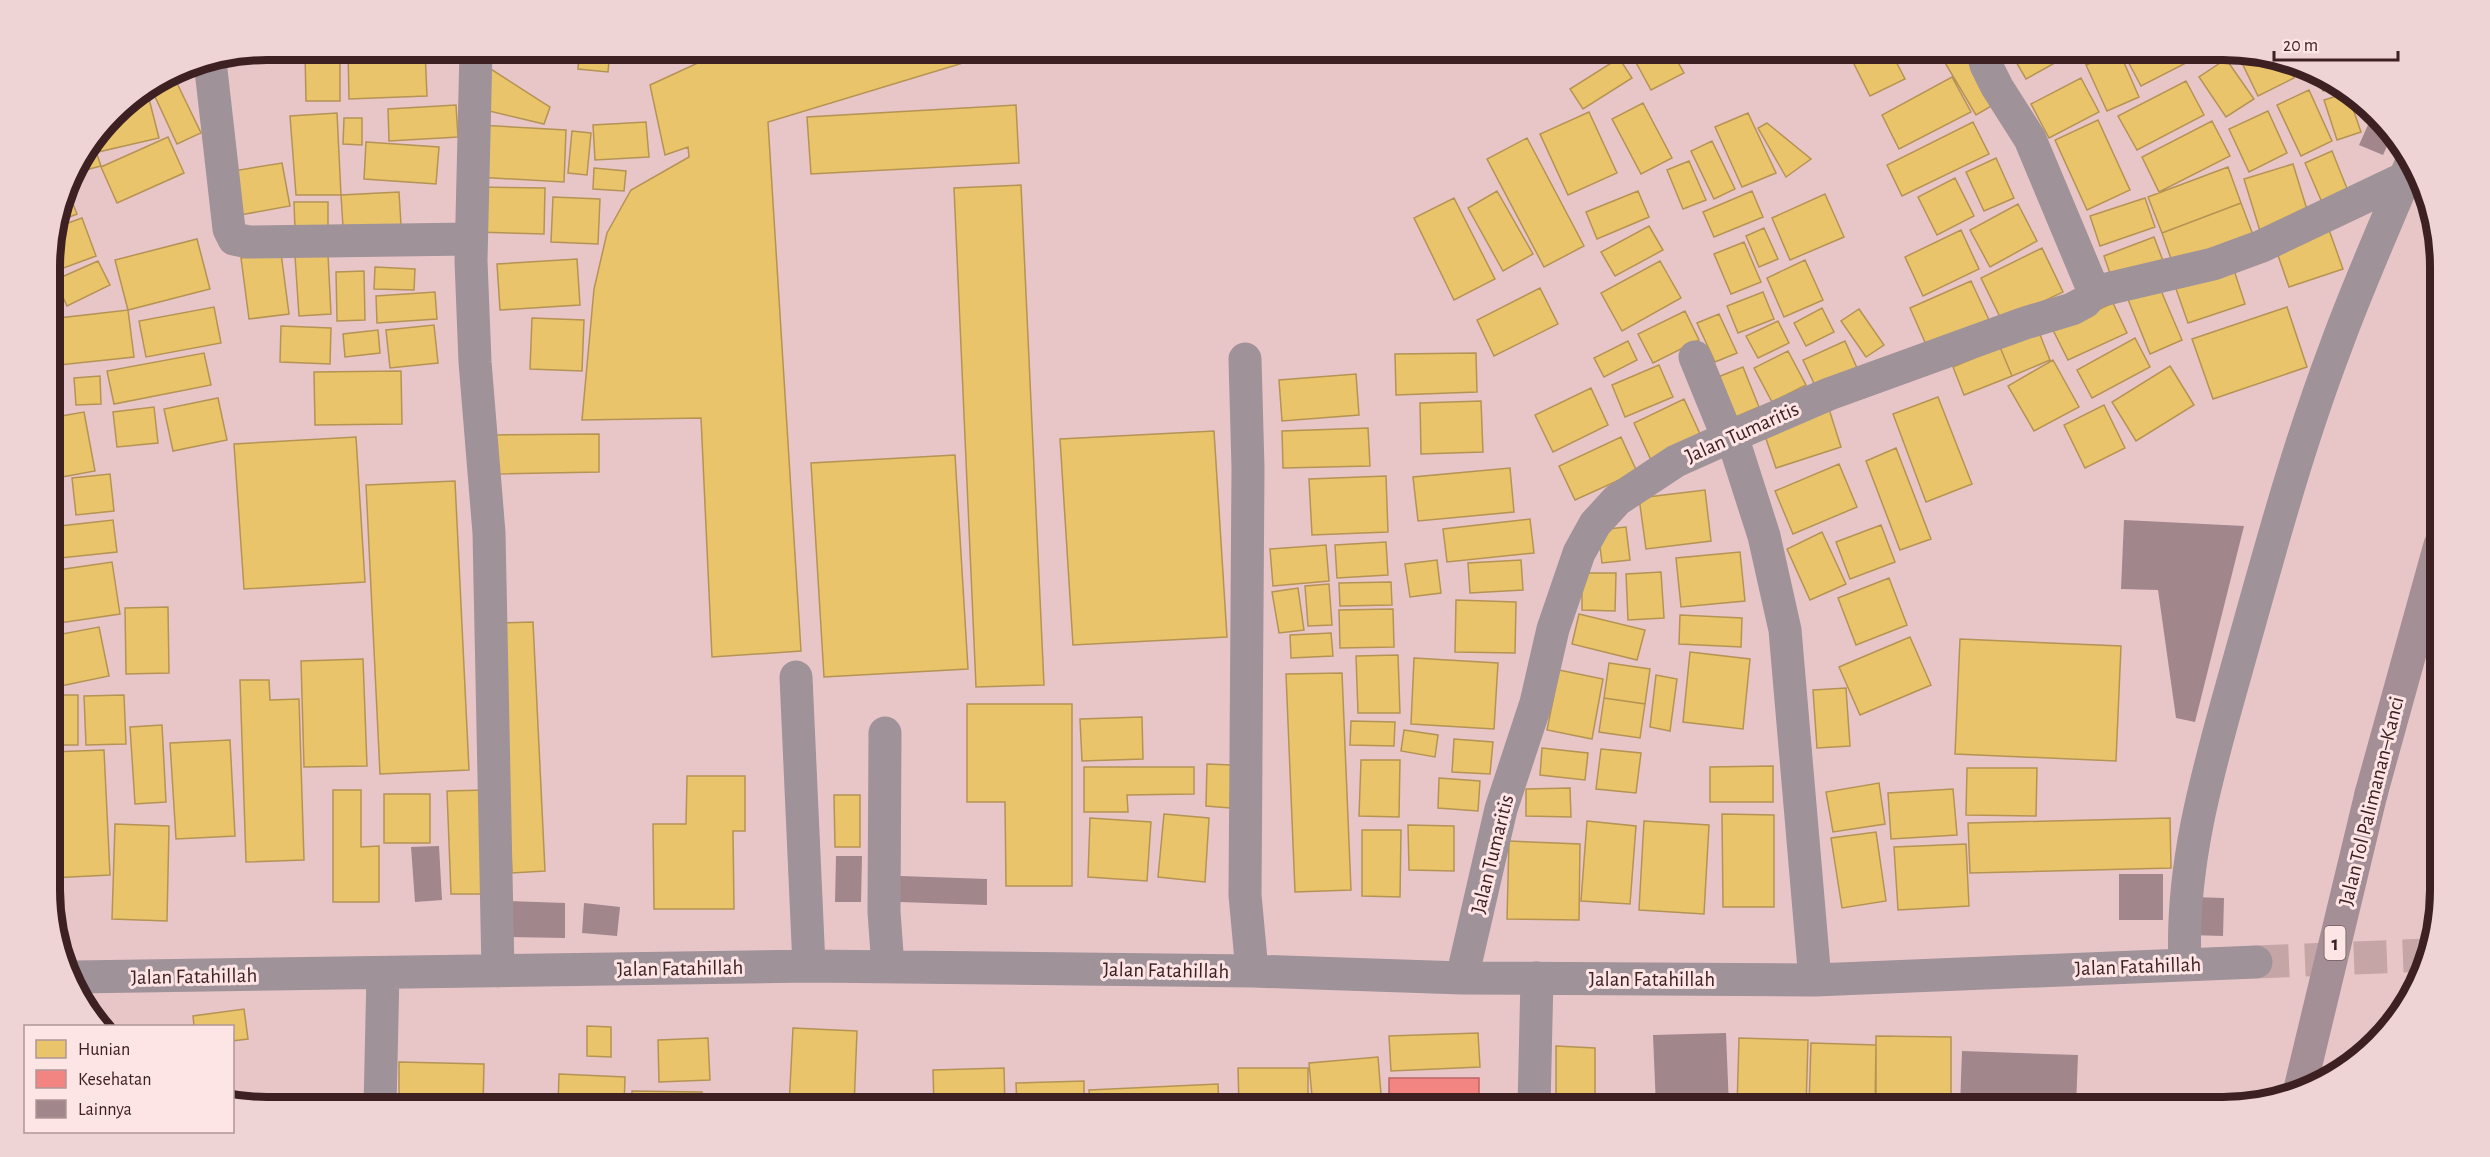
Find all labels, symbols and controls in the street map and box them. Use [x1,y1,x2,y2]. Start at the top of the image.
scale bar [2274,24,2398,62]
text: 20 m [2283,37,2318,55]
street label: Jalan Tumaritis [1682,398,1802,467]
street label: Jalan Tol Palimanan–Kanci [2335,694,2408,908]
street label: Jalan Tumaritis [1468,793,1517,916]
road number: 1 [2324,926,2346,960]
street label: Jalan Fatahillah [2074,954,2202,979]
street label: Jalan Fatahillah [617,957,743,980]
street label: Jalan Fatahillah [1103,959,1229,982]
street label: Jalan Fatahillah [131,965,257,988]
street label: Jalan Fatahillah [1589,969,1715,990]
legend [24,1025,234,1133]
text: Hunian [78,1041,130,1059]
text: Kesehatan [78,1071,152,1089]
text: Lainnya [78,1101,132,1119]

